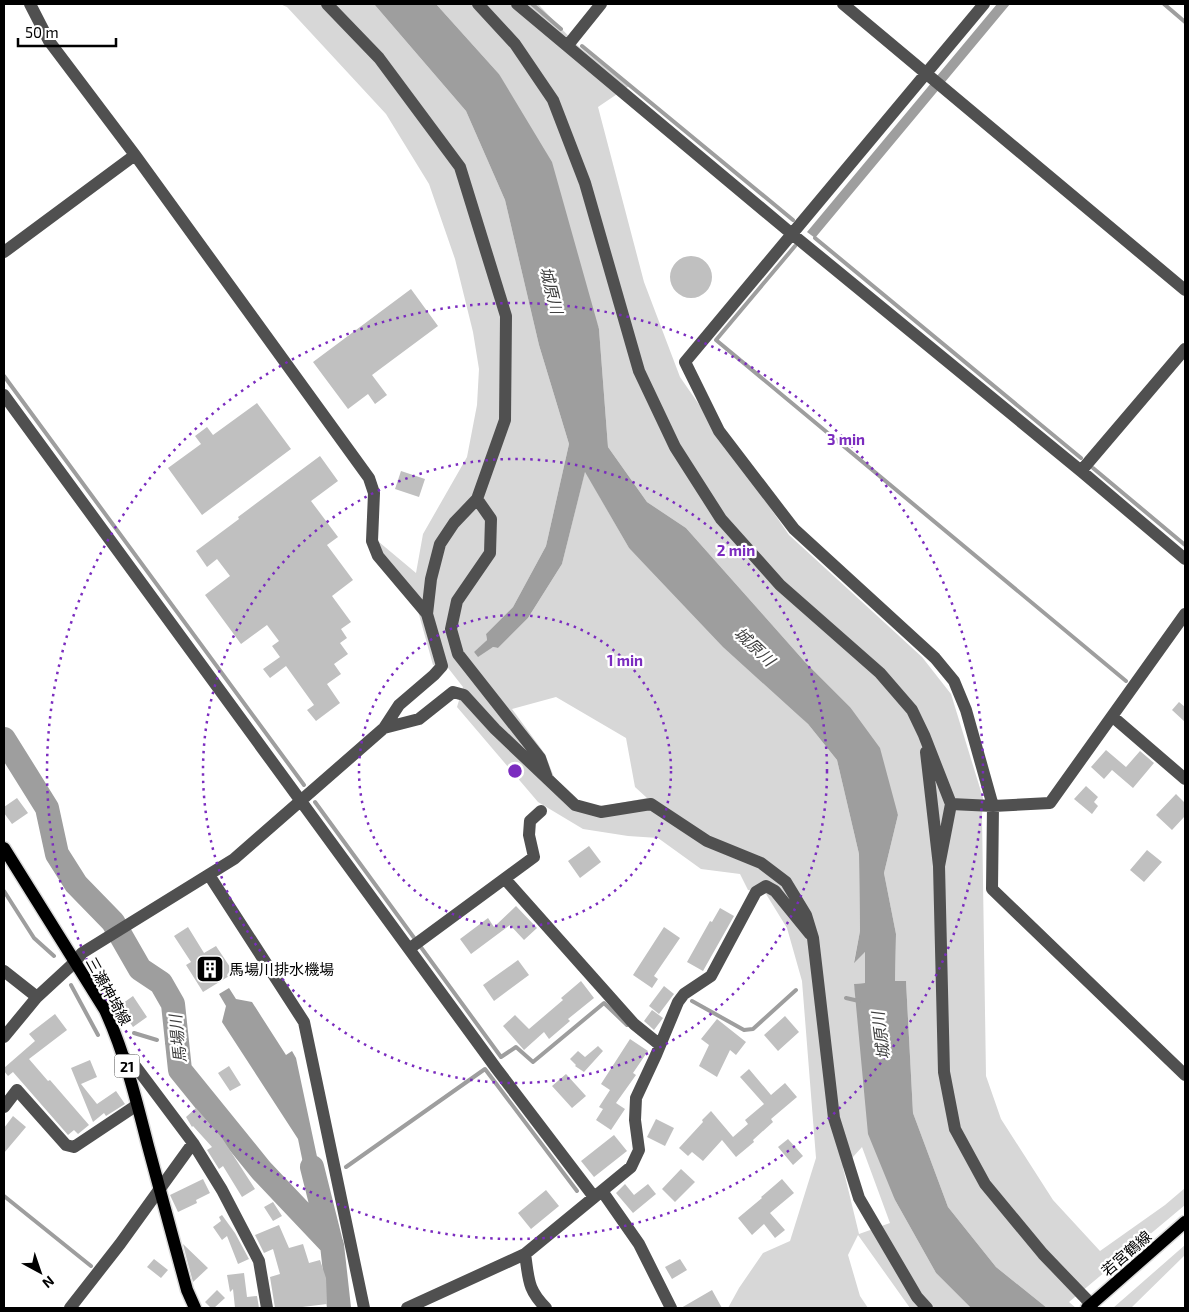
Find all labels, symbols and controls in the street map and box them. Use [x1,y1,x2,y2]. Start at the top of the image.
scale bar [18,15,115,47]
text: 50 m [25,23,59,41]
water label: 城原川 [537,264,568,318]
text: 3 min [827,430,865,448]
text: 2 min [717,541,755,559]
water label: 城原川 [731,623,780,671]
text: 1 min [607,651,643,669]
centre of rings [506,762,524,780]
street label: 三瀬神埼線 [83,954,135,1028]
building icon: 馬場川排水機場 [195,954,225,984]
place label: 馬場川排水機場 [229,960,334,978]
water label: 城原川 [867,1009,892,1061]
water label: 馬場川 [165,1012,189,1064]
road number: 21 [114,1054,140,1078]
street label: 若宮鶴線 [1097,1227,1155,1279]
north arrow [15,1247,65,1297]
text: N [39,1273,58,1292]

